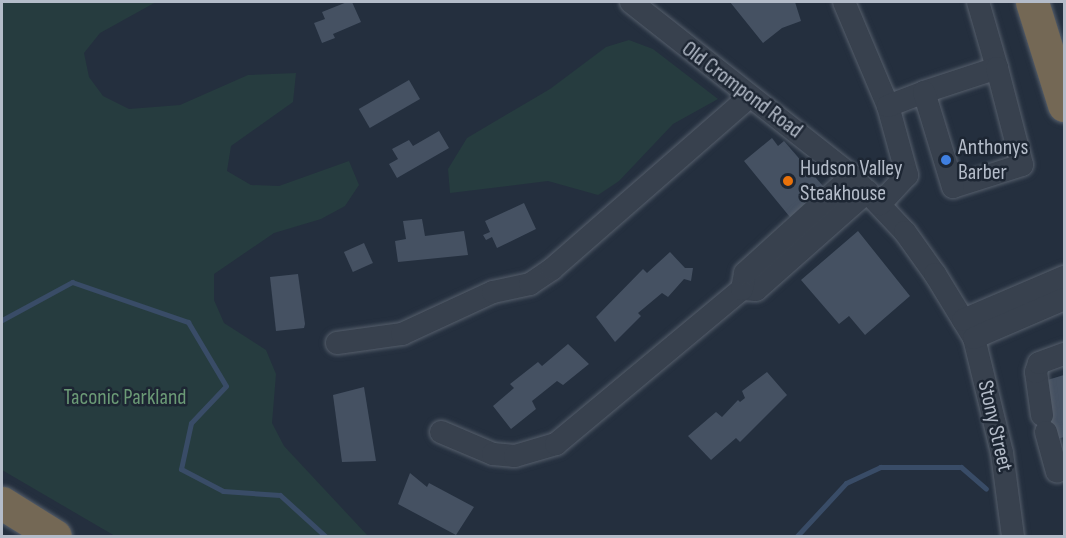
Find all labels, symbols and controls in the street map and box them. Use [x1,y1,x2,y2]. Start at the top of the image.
street label: Old Crompond Road [676,36,808,144]
place label: Anthonys Barber [958,134,1028,186]
marker: Anthonys Barber [939,153,953,167]
place label: Hudson Valley Steakhouse [800,155,903,206]
marker: Hudson Valley Steakhouse [781,174,795,188]
street label: Stony Street [972,378,1018,474]
park label: Taconic Parkland [64,385,186,411]

